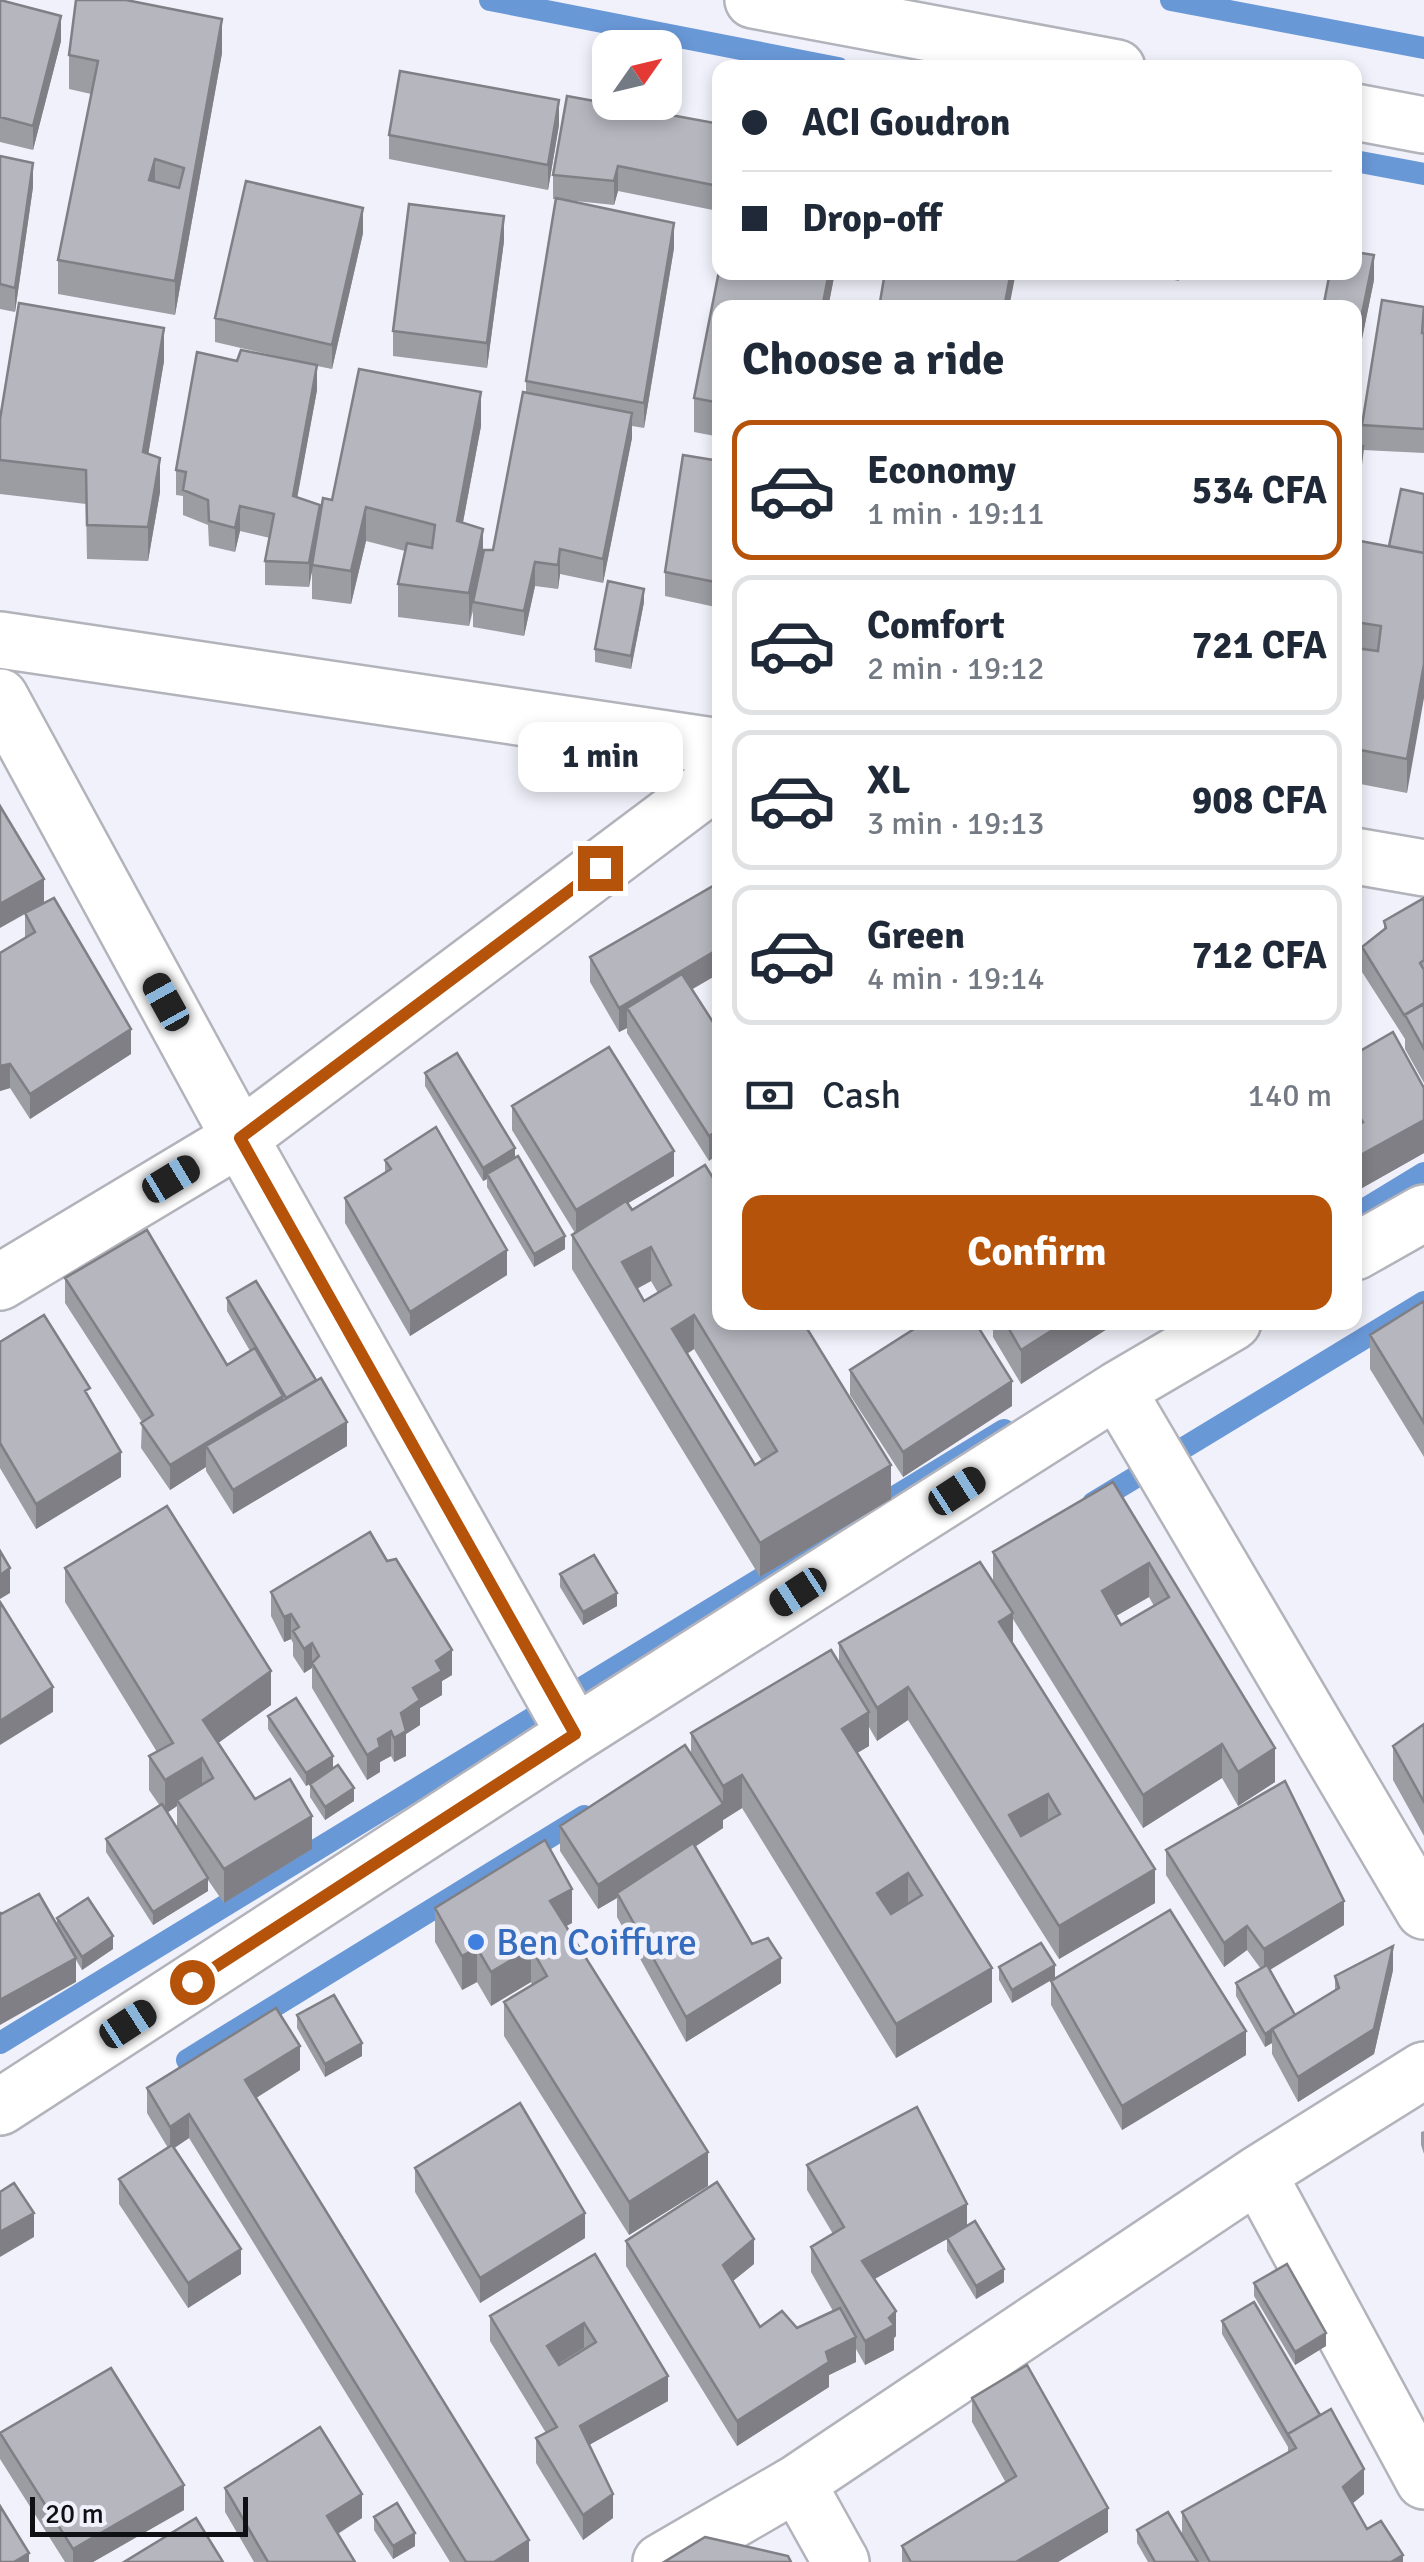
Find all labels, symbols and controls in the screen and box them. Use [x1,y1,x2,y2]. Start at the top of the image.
north arrow [592,30,682,120]
map controls [592,30,682,120]
text: ACI Goudron [802,99,1011,146]
text: Drop-off [802,195,942,242]
text: Choose a ride [742,332,1005,387]
icon: car [747,445,837,535]
text: Economy [867,447,1016,494]
text: 534 CFA [1192,467,1327,514]
text: 1 min · 19:11 [867,494,1045,533]
icon: car [747,600,837,690]
text: Comfort [867,602,1005,649]
text: 721 CFA [1192,622,1327,669]
text: 2 min · 19:12 [867,649,1045,688]
callout: 1 min [518,723,682,793]
text: 1 min [562,737,639,776]
icon: car [747,755,837,845]
text: XL [867,757,910,804]
text: 908 CFA [1192,777,1327,824]
text: 3 min · 19:13 [867,804,1045,843]
route end [578,846,623,891]
icon: car [747,910,837,1000]
text: Green [867,912,965,959]
text: 712 CFA [1192,932,1327,979]
text: 4 min · 19:14 [867,959,1045,998]
car [138,968,194,1036]
icon: cash [742,1068,797,1123]
text: Cash [822,1072,901,1119]
text: 140 m [1248,1076,1332,1115]
car [138,1151,204,1207]
button: Confirm [742,1195,1332,1310]
car [924,1462,990,1520]
car [765,1563,831,1621]
place label: Ben Coiffure [496,1919,697,1966]
marker: Ben Coiffure [465,1931,487,1953]
route start [170,1960,215,2005]
car [95,1995,161,2053]
scale bar [30,2492,248,2536]
text: 20 m [45,2497,104,2531]

